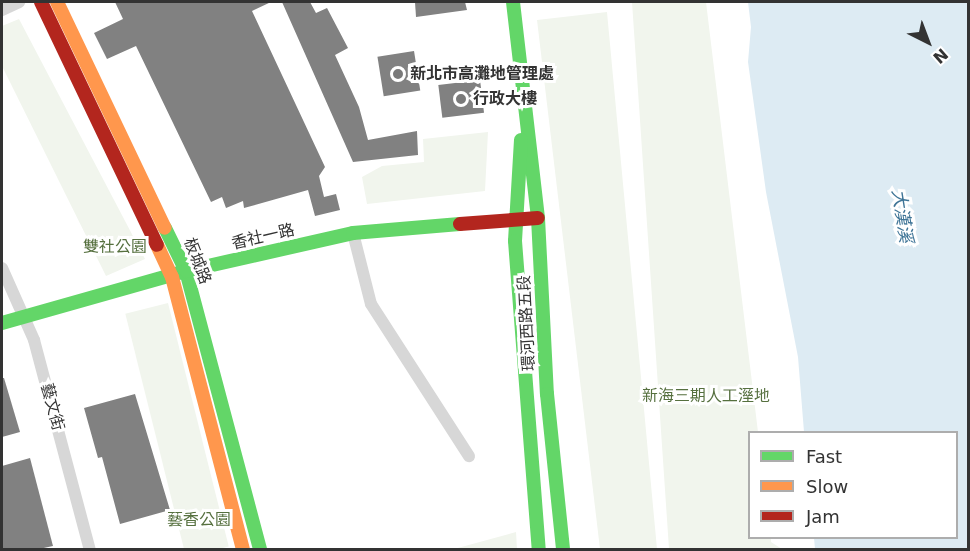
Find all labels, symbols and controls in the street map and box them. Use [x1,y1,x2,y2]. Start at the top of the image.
north arrow [898,12,958,72]
text: N [929,44,952,67]
place label: 新北市高灘地管理處 [410,64,554,84]
marker: 新北市高灘地管理處 [391,67,405,81]
place label: 行政大樓 [473,89,537,109]
marker: 行政大樓 [454,92,468,106]
water label: 大漢溪 [887,188,917,244]
street label: 香社一路 [230,220,296,254]
street label: 板城路 [179,235,215,287]
park label: 雙社公園 [83,237,147,257]
street label: 環河西路五段 [515,275,539,371]
street label: 藝文街 [37,381,67,433]
park label: 新海三期人工溼地 [642,386,770,406]
legend [748,431,958,539]
text: Fast [806,446,842,467]
text: Slow [806,476,848,497]
text: Jam [806,506,840,527]
park label: 藝香公園 [167,510,231,530]

